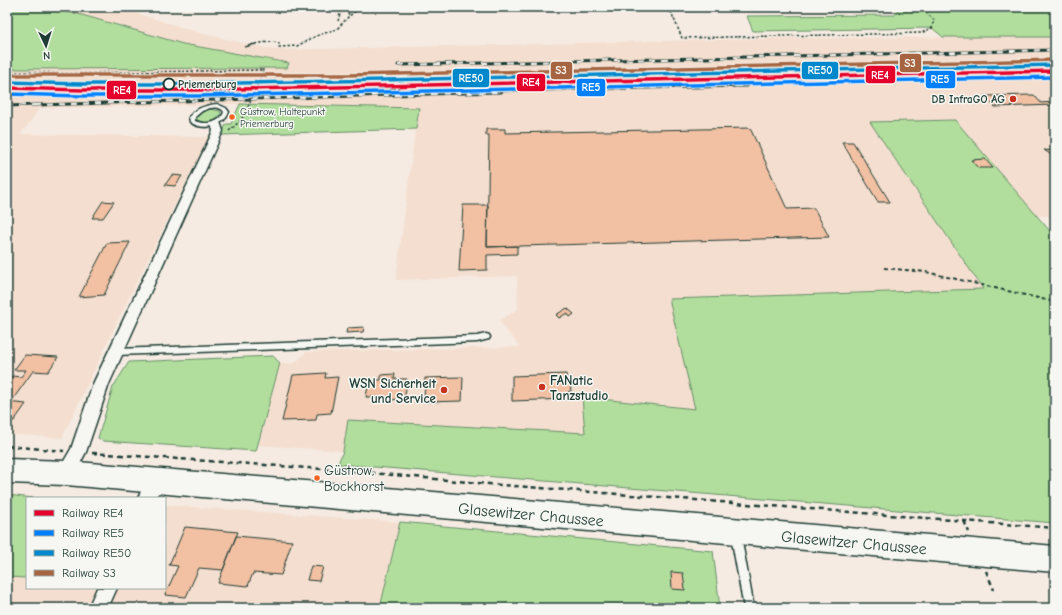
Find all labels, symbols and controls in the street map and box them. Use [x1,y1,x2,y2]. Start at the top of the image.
north arrow [26,26,66,66]
text: N [43,49,51,62]
line badge: S3 [899,53,922,73]
text: S3 [904,57,916,70]
line badge: S3 [550,61,573,80]
line badge: RE50 [801,61,839,80]
text: S3 [555,64,567,77]
text: RE50 [807,64,833,77]
line badge: RE4 [865,65,896,84]
line badge: RE50 [452,68,490,88]
text: RE4 [871,69,889,82]
line badge: RE5 [925,70,956,89]
text: RE50 [458,72,484,85]
line badge: RE4 [516,73,546,92]
text: RE5 [931,73,950,86]
text: RE4 [522,76,540,89]
marker: Priemerburg [162,77,176,91]
place label: Priemerburg [178,78,237,91]
line badge: RE5 [576,78,606,97]
line badge: RE4 [106,80,137,100]
text: RE5 [582,81,601,94]
text: RE4 [113,84,131,97]
place label: DB InfraGO AG [932,93,1005,106]
marker: DB InfraGO AG [1008,94,1018,104]
place label: Güstrow, Haltepunkt Priemerburg [240,106,326,130]
marker: Güstrow, Haltepunkt Priemerburg [227,112,237,122]
place label: FANatic Tanzstudio [550,373,608,403]
place label: WSN Sicherheit und Service [349,376,437,406]
marker: FANatic Tanzstudio [537,382,547,392]
marker: WSN Sicherheit und Service [439,385,449,395]
place label: Güstrow, Bockhorst [324,462,385,495]
marker: Güstrow, Bockhorst [312,473,322,483]
legend [26,497,166,589]
street label: Glasewitzer Chaussee [457,500,604,530]
text: Railway RE4 [62,506,123,520]
text: Railway RE5 [62,526,124,540]
street label: Glasewitzer Chaussee [780,528,927,558]
text: Railway RE50 [62,546,131,560]
text: Railway S3 [62,566,116,580]

